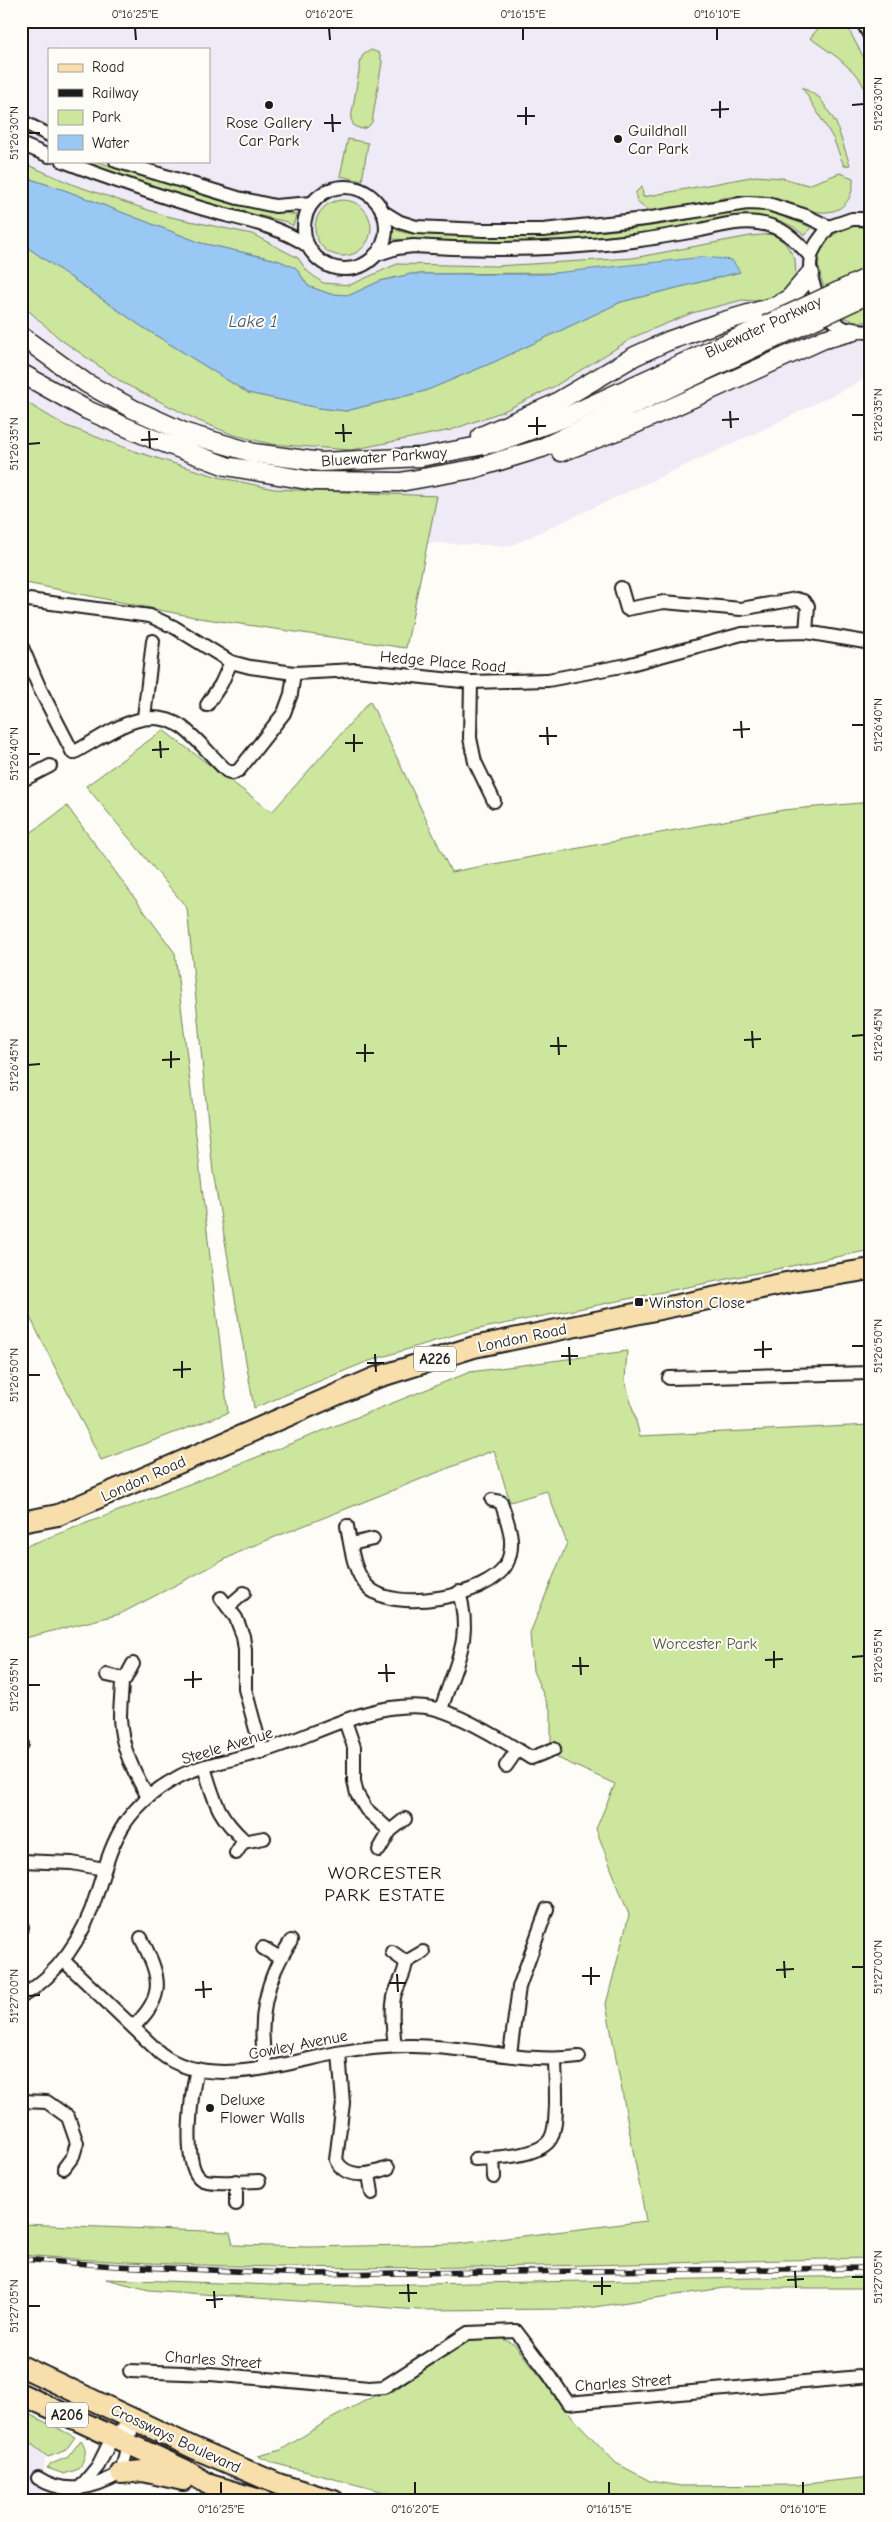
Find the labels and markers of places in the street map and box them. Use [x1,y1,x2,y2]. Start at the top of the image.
marker: Rose Gallery Car Park [263,99,275,111]
place label: Rose Gallery Car Park [226,114,313,150]
place label: Guildhall Car Park [628,122,689,158]
marker: Guildhall Car Park [612,133,624,145]
place label: Winston Close [649,1294,745,1312]
marker: Winston Close [633,1296,645,1308]
place label: Deluxe Flower Walls [220,2091,305,2127]
marker: Deluxe Flower Walls [204,2102,216,2114]

